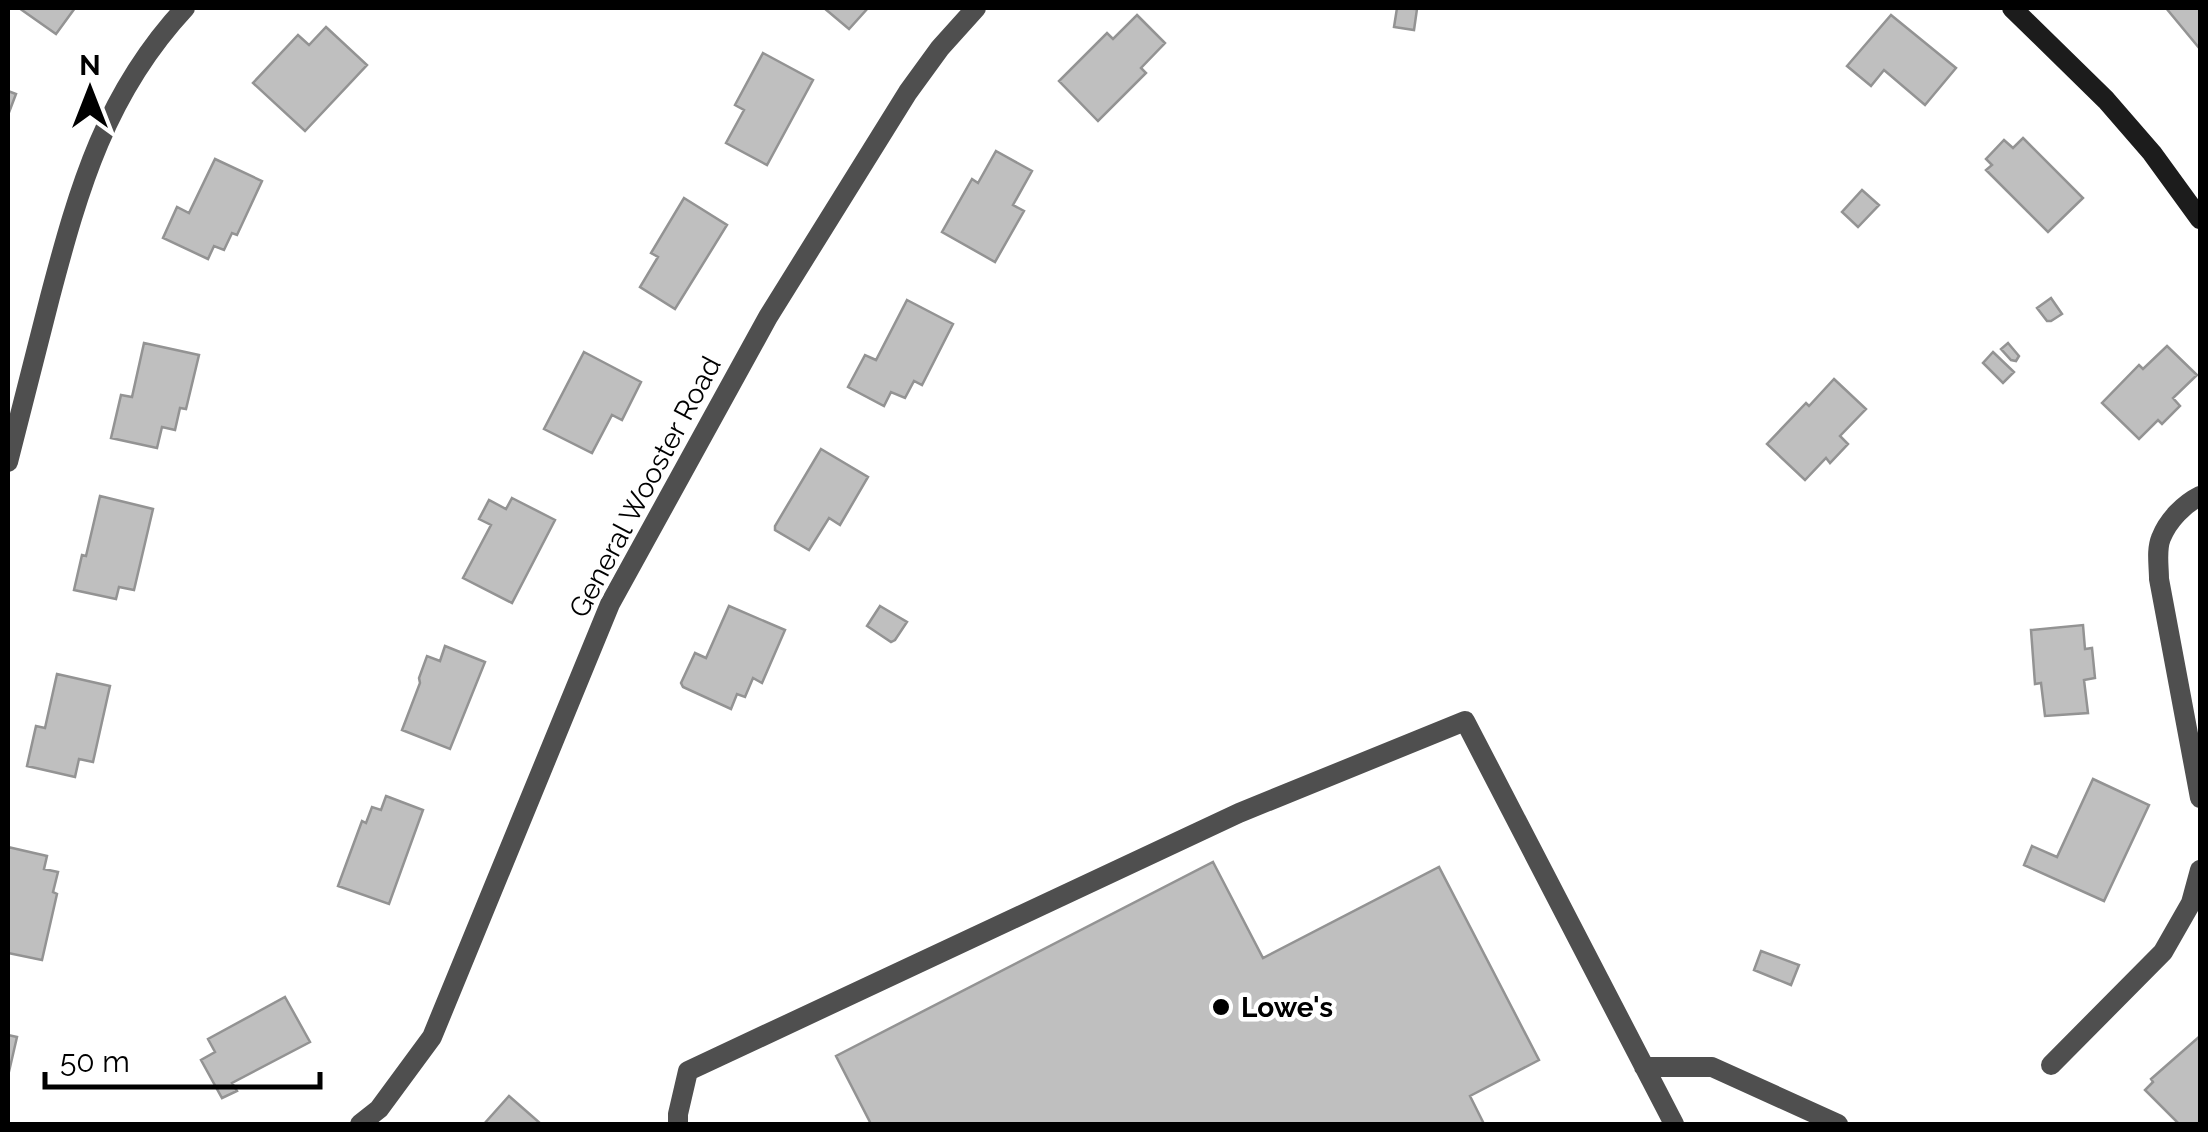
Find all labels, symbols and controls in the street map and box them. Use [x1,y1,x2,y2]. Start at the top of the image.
north arrow [40,40,140,140]
text: N [79,49,101,82]
street label: General Wooster Road [562,351,728,623]
place label: Lowe's [1241,991,1333,1024]
marker: Lowe's [1210,996,1232,1018]
scale bar [45,1027,320,1089]
text: 50 m [60,1044,130,1079]

